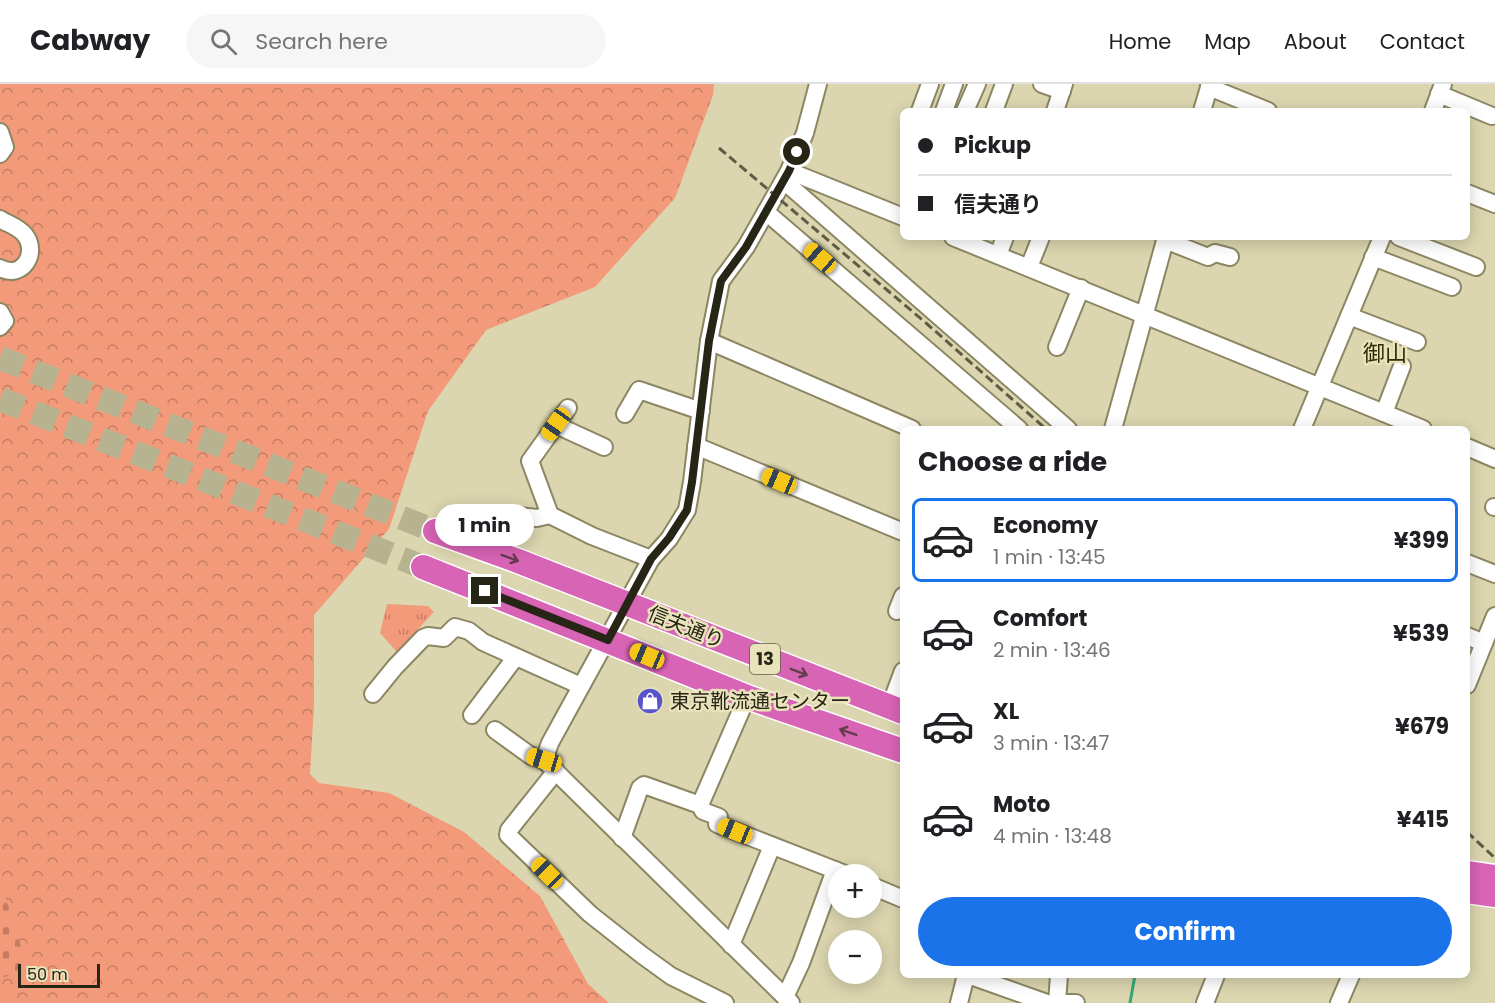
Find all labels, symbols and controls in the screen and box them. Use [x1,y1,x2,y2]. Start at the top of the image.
search box [186,14,606,68]
text: Cabway [30,21,150,60]
icon: search [207,25,240,58]
text: Search here [255,26,388,57]
text: Home [1109,27,1171,56]
text: Map [1204,27,1251,56]
text: About [1284,27,1347,56]
text: Contact [1380,27,1465,56]
text: Pickup [954,130,1031,161]
route start [783,138,810,165]
text: 信夫通り [954,189,1042,220]
car [801,239,839,277]
district label: 御山 [1363,338,1407,369]
car [538,404,574,444]
text: Choose a ride [918,443,1107,480]
car [759,466,799,496]
callout: 1 min [436,504,534,546]
text: Economy [993,510,1098,541]
text: 1 min [458,511,511,539]
icon: car [921,513,975,567]
text: ¥399 [1394,525,1449,556]
text: 1 min · 13:45 [993,543,1106,571]
one-way arrow [500,554,519,565]
route end [471,577,498,604]
street label: 信夫通り [644,599,728,655]
text: Comfort [993,603,1087,634]
icon: car [921,606,975,660]
text: ¥539 [1393,618,1449,649]
text: 2 min · 13:46 [993,636,1111,664]
car [627,641,667,671]
road number: 13 [750,644,780,674]
one-way arrow [789,667,808,678]
shop icon: 東京靴流通センター [635,686,665,716]
place label: 東京靴流通センター [670,687,850,715]
text: XL [993,696,1019,727]
icon: car [921,699,975,753]
text: ¥679 [1395,711,1449,742]
one-way arrow [839,726,858,737]
text: 3 min · 13:47 [993,729,1109,757]
car [524,746,564,774]
text: Moto [993,789,1050,820]
icon: car [921,792,975,846]
text: ¥415 [1397,804,1449,835]
car [715,816,755,846]
text: 4 min · 13:48 [993,822,1112,850]
car [528,854,566,892]
map controls [828,864,882,984]
button: + [828,864,882,918]
button: Confirm [918,897,1452,966]
button: − [828,930,882,984]
scale bar [18,961,100,988]
text: 50 m [27,963,68,986]

